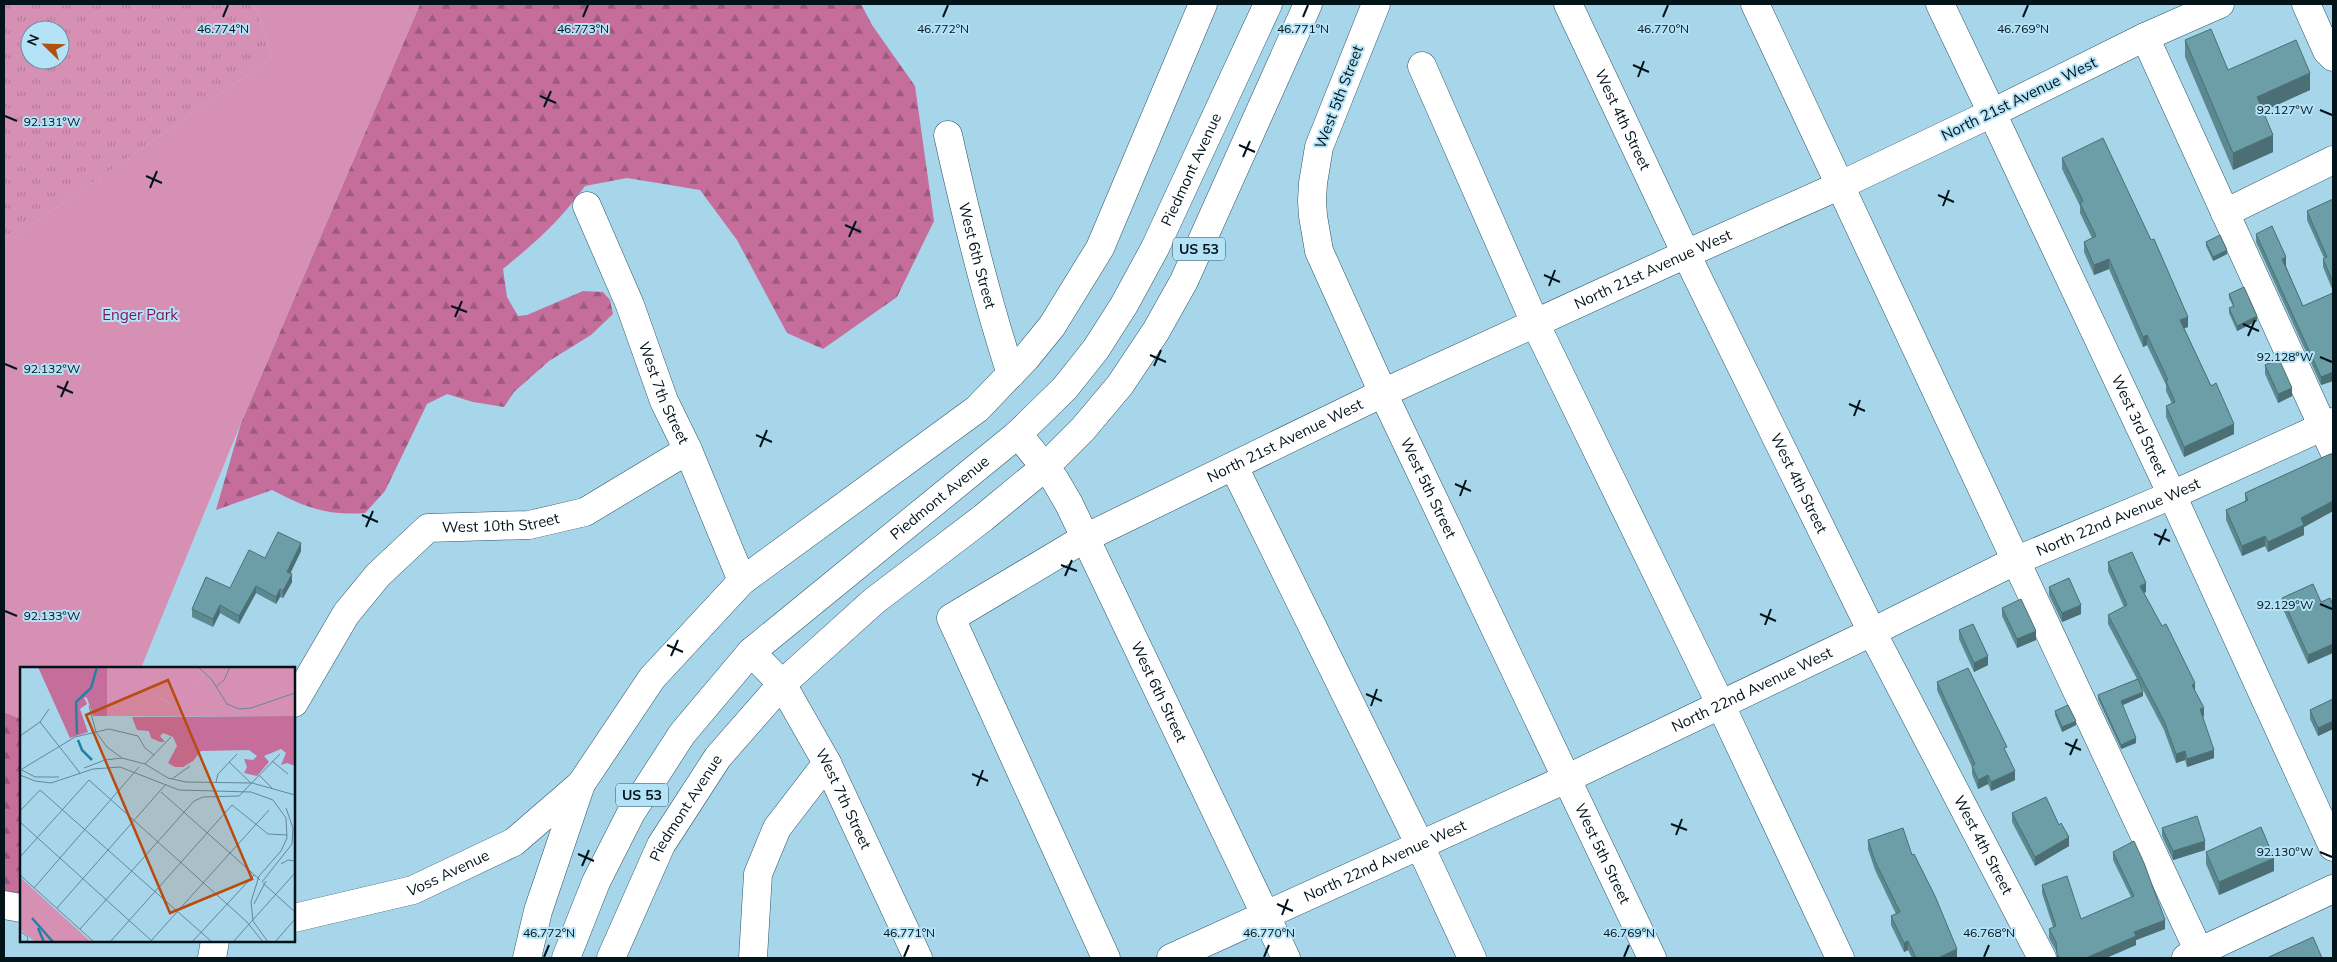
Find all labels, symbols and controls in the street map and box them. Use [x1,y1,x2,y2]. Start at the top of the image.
north arrow [20,20,70,70]
text: 46.774°N [197,21,249,36]
text: 46.773°N [557,21,609,36]
text: 46.772°N [917,21,969,36]
text: 46.771°N [1277,21,1329,36]
text: 46.770°N [1637,21,1689,36]
text: 46.769°N [1997,21,2049,36]
text: N [23,32,43,48]
street label: West 5th Street [1310,43,1367,151]
street label: North 21st Avenue West [1938,53,2100,145]
street label: West 4th Street [1591,66,1655,173]
text: 92.127°W [2257,102,2313,117]
street label: Piedmont Avenue [1156,110,1225,229]
text: 92.131°W [24,114,80,129]
street label: West 6th Street [955,200,1000,311]
street label: North 21st Avenue West [1571,225,1734,313]
road number: US 53 [1173,238,1225,260]
park label: Enger Park [102,305,178,324]
street label: West 7th Street [635,339,694,447]
text: 92.128°W [2257,349,2313,364]
text: 92.132°W [24,361,80,376]
street label: West 3rd Street [2108,372,2172,479]
street label: North 21st Avenue West [1204,394,1366,486]
street label: West 4th Street [1767,430,1832,536]
street label: West 5th Street [1397,434,1461,541]
street label: Piedmont Avenue [886,451,993,544]
street label: North 22nd Avenue West [2033,474,2203,560]
street label: West 10th Street [441,508,561,537]
text: 92.129°W [2257,597,2313,612]
text: 92.133°W [24,608,80,623]
street label: West 6th Street [1127,638,1191,745]
street label: North 22nd Avenue West [1668,642,1835,736]
inset map [20,667,295,942]
street label: West 7th Street [812,745,876,852]
street label: Piedmont Avenue [645,751,726,864]
road number: US 53 [616,784,668,806]
street label: West 4th Street [1950,792,2017,898]
street label: West 5th Street [1571,800,1635,907]
street label: North 22nd Avenue West [1301,816,1469,906]
text: 92.130°W [2257,844,2313,859]
street label: Voss Avenue [405,845,492,900]
text: 46.772°N [523,925,575,940]
text: 46.771°N [883,925,935,940]
text: 46.770°N [1243,925,1295,940]
text: 46.769°N [1603,925,1655,940]
text: 46.768°N [1963,925,2015,940]

